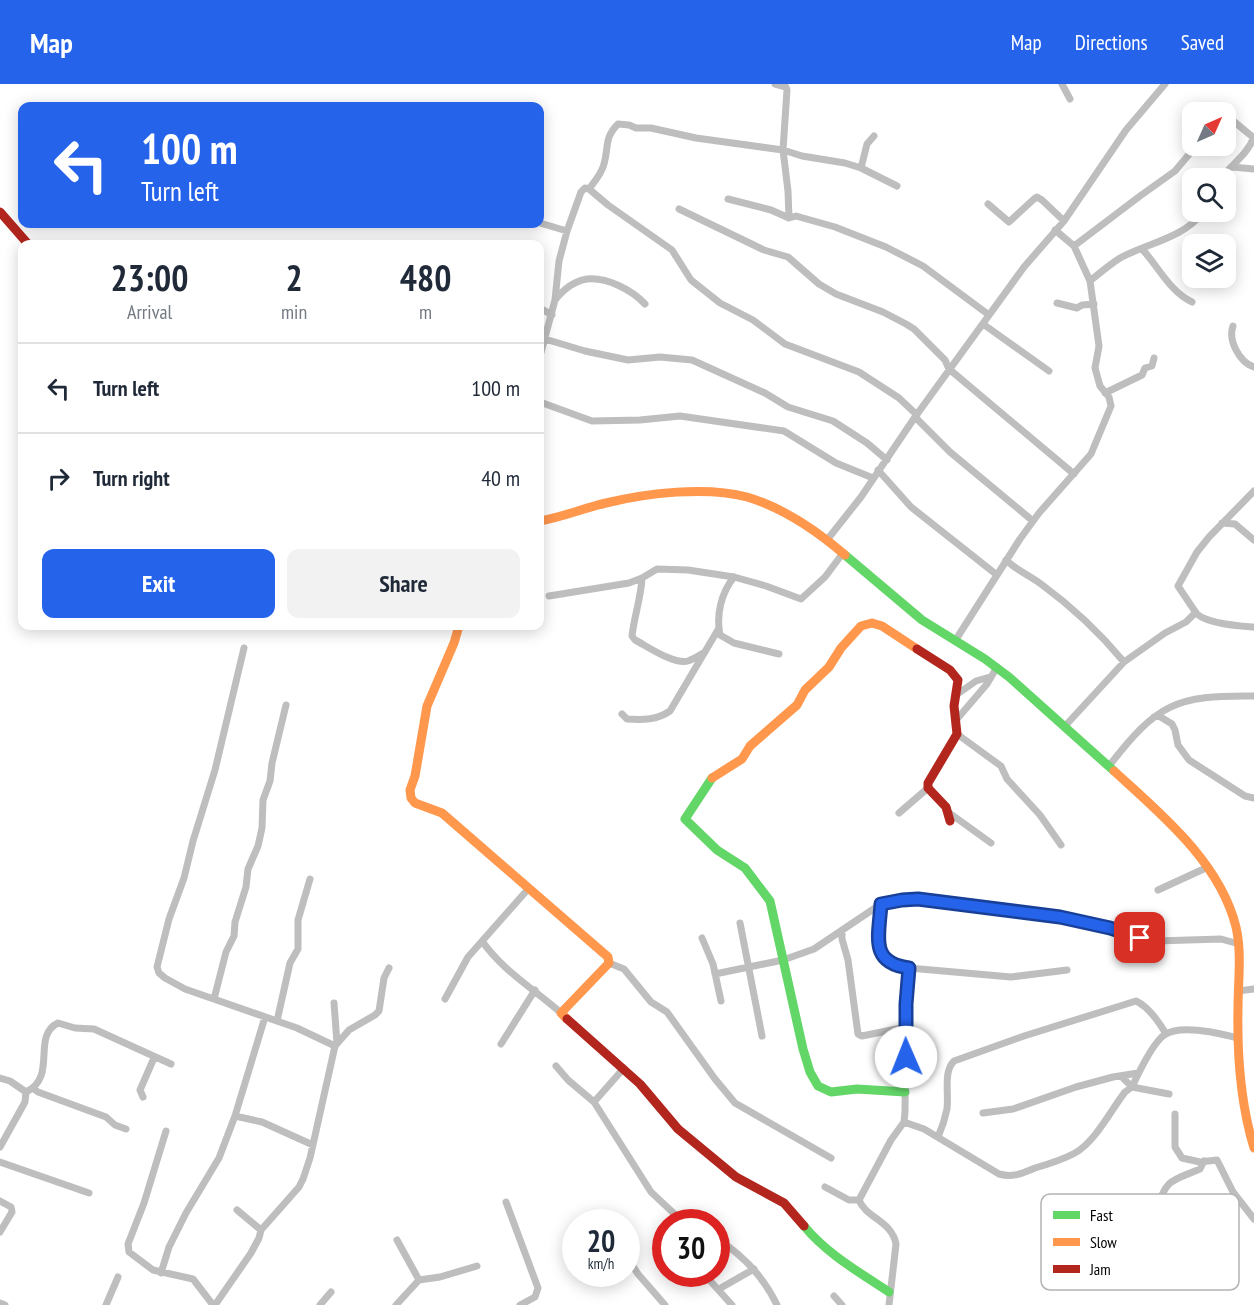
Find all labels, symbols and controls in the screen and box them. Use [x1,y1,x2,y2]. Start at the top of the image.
text: Map [30,24,73,61]
text: Map [1011,29,1042,56]
text: Directions [1075,29,1148,56]
text: Saved [1181,29,1224,56]
north arrow [1182,102,1236,156]
map controls [1182,102,1236,288]
text: 100 m [141,121,238,176]
icon: left [42,126,120,204]
button: search [1182,168,1236,222]
text: Turn left [141,174,219,208]
button: layers [1182,234,1236,288]
text: 23:00 [111,254,188,301]
text: 2 [285,254,303,301]
text: 480 [400,254,451,301]
text: Arrival [127,299,172,325]
text: min [281,299,307,325]
text: m [419,299,432,325]
icon: left [42,372,75,405]
text: Turn left [93,374,159,402]
text: 100 m [471,374,520,402]
icon: right [42,462,75,495]
text: Turn right [93,464,170,492]
text: 40 m [481,464,520,492]
button: Exit [42,549,275,618]
button: Share [287,549,520,618]
pin [1114,912,1165,963]
icon: arrive [1123,921,1156,954]
position arrow [874,1025,938,1089]
legend [1041,1194,1239,1290]
text: Fast [1090,1205,1113,1225]
speed limit sign: 30 [652,1209,730,1287]
text: 20 [587,1221,615,1260]
text: Slow [1090,1232,1117,1252]
text: km/h [588,1254,614,1273]
text: Jam [1089,1259,1111,1279]

